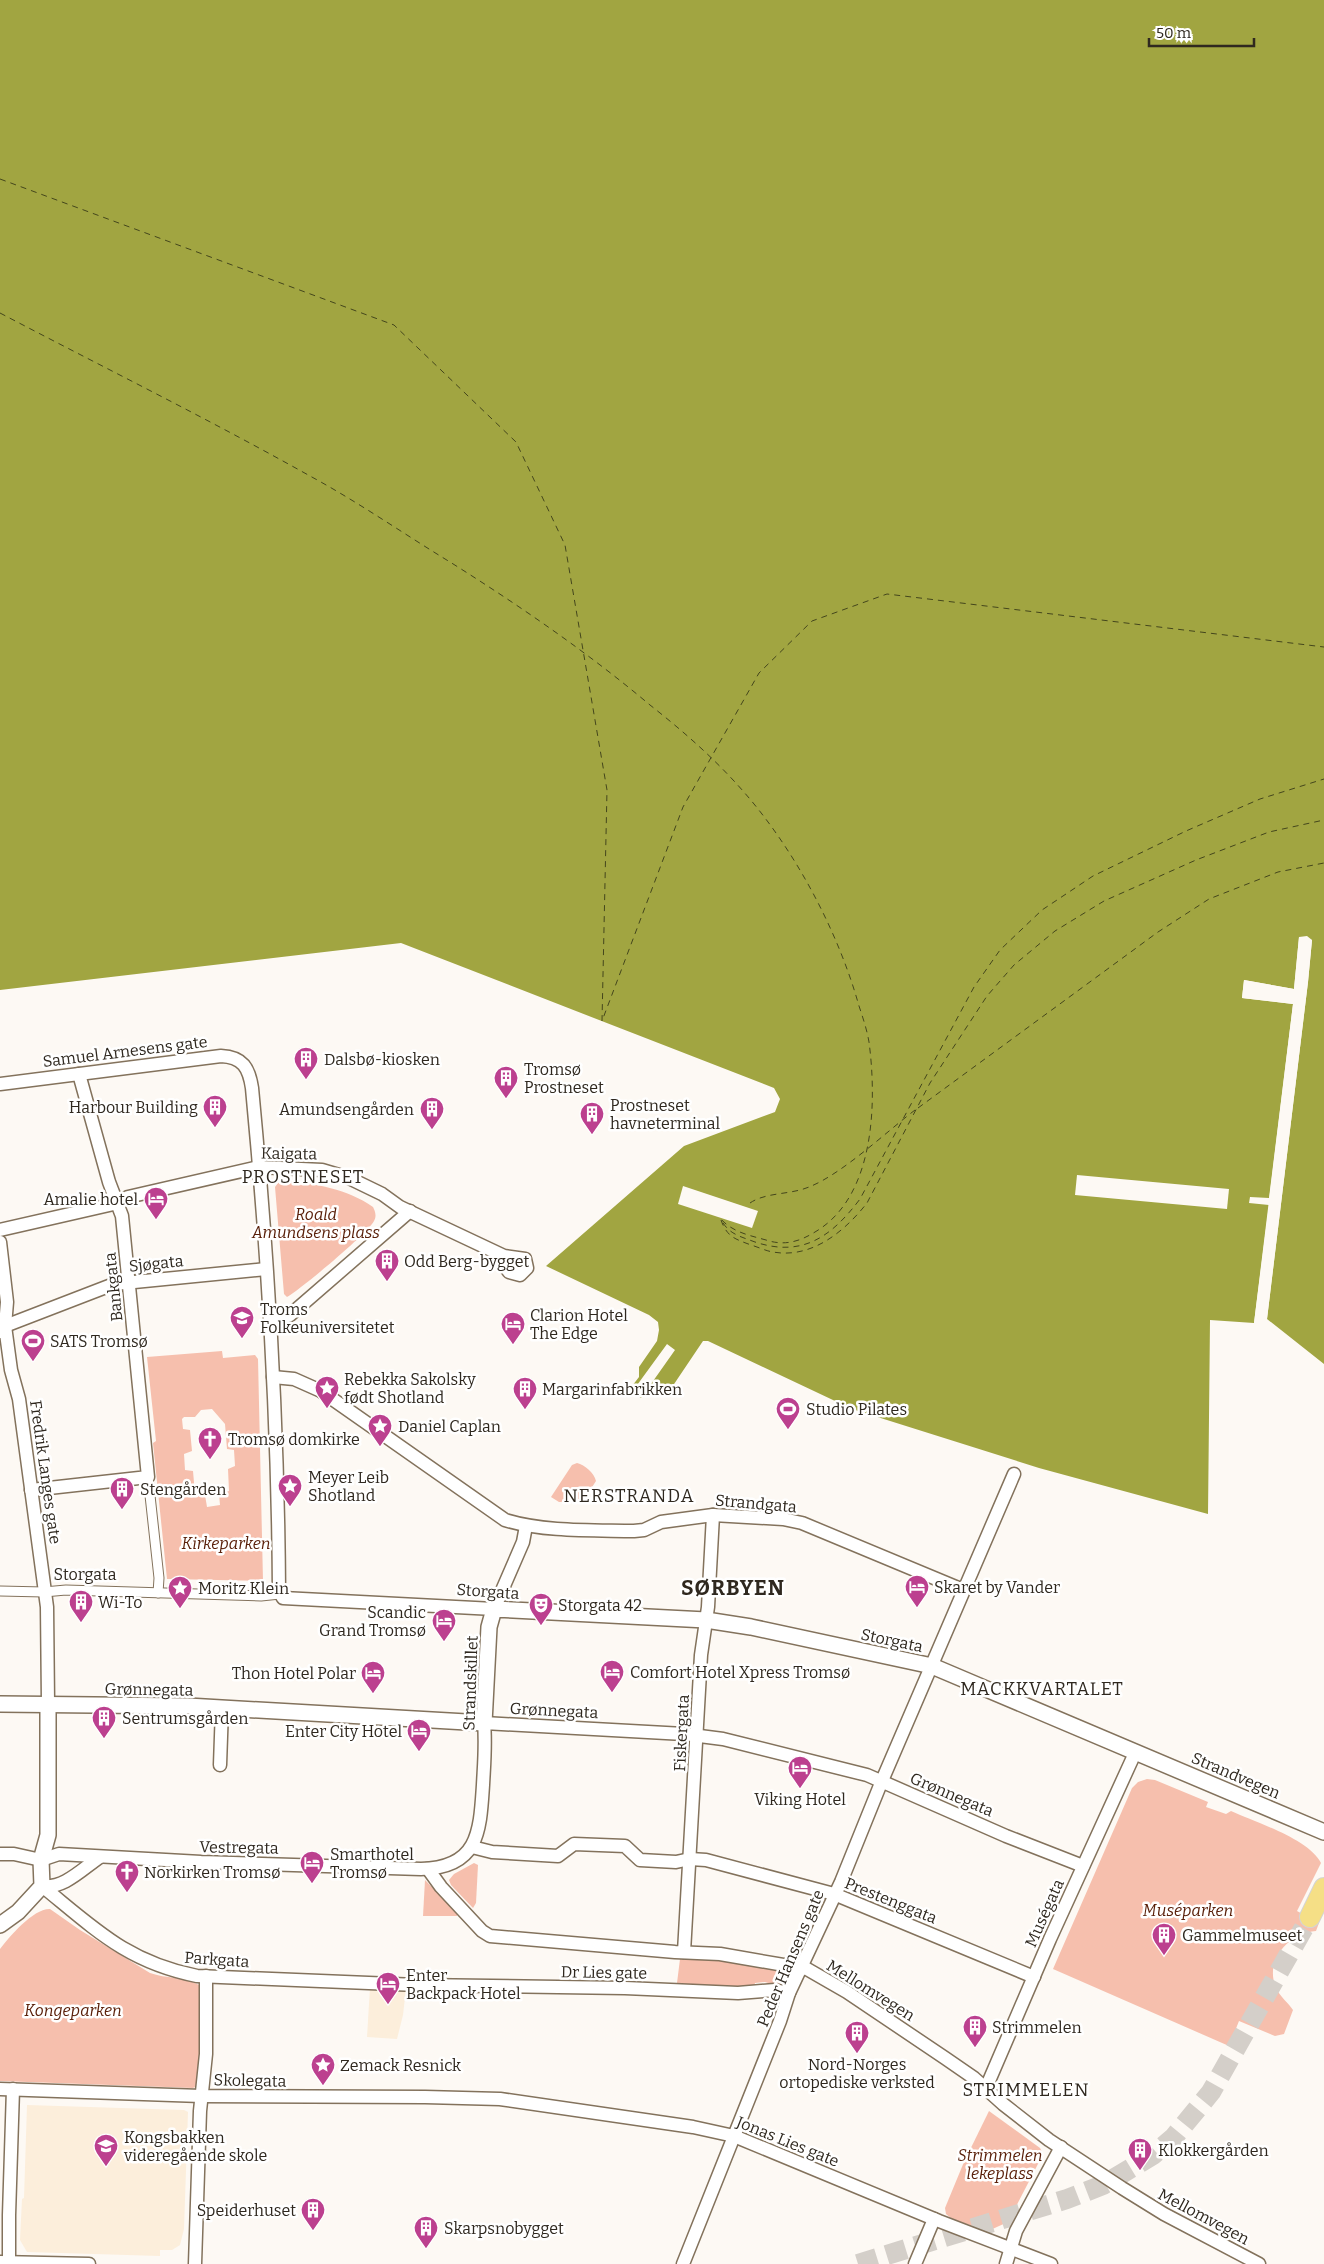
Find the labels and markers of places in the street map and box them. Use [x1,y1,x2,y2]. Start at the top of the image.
building icon: Dalsbø-kiosken [293,1046,319,1080]
place label: Dalsbø-kiosken [324,1050,440,1069]
place label: Tromsø Prostneset [524,1060,604,1097]
building icon: Tromsø Prostneset [493,1065,519,1099]
building icon: Harbour Building [202,1094,228,1128]
building icon: Amundsengården [419,1096,445,1130]
place label: Prostneset havneterminal [610,1096,721,1133]
place label: Harbour Building [69,1098,198,1117]
place label: Amundsengården [279,1100,414,1119]
building icon: Prostneset havneterminal [579,1101,605,1135]
hotel icon: Amalie hotel [143,1186,169,1220]
place label: Amalie hotel [44,1190,138,1209]
building icon: Odd Berg-bygget [374,1248,400,1282]
place label: Odd Berg-bygget [404,1252,530,1271]
place label: Troms Folkeuniversitetet [260,1300,395,1337]
school or university icon: Troms Folkeuniversitetet [229,1305,255,1339]
place label: Clarion Hotel The Edge [530,1306,628,1343]
hotel icon: Clarion Hotel The Edge [500,1311,526,1345]
sports icon: SATS Tromsø [20,1328,46,1362]
place label: SATS Tromsø [50,1332,148,1351]
place label: Rebekka Sakolsky født Shotland [344,1370,476,1407]
place icon: Rebekka Sakolsky født Shotland [314,1375,340,1409]
building icon: Margarinfabrikken [512,1376,538,1410]
place label: Margarinfabrikken [542,1380,682,1399]
sports icon: Studio Pilates [775,1396,801,1430]
place label: Studio Pilates [806,1400,907,1419]
place icon: Daniel Caplan [367,1413,393,1447]
place label: Daniel Caplan [398,1417,501,1436]
church icon: Tromsø domkirke [197,1426,223,1460]
place label: Tromsø domkirke [228,1430,360,1449]
place label: Meyer Leib Shotland [308,1468,389,1505]
place icon: Meyer Leib Shotland [277,1473,303,1507]
building icon: Stengården [109,1476,135,1510]
place label: Stengården [140,1480,226,1499]
hotel icon: Skaret by Vander [904,1574,930,1608]
place icon: Moritz Klein [167,1575,193,1609]
place label: Skaret by Vander [934,1578,1060,1597]
place label: Moritz Klein [198,1579,289,1598]
building icon: Wi-To [68,1589,94,1623]
theatre icon: Storgata 42 [528,1592,554,1626]
place label: Wi-To [98,1593,143,1612]
place label: Storgata 42 [558,1596,642,1615]
place label: Scandic Grand Tromsø [319,1603,426,1640]
hotel icon: Scandic Grand Tromsø [431,1608,457,1642]
hotel icon: Comfort Hotel Xpress Tromsø [599,1659,625,1693]
hotel icon: Thon Hotel Polar [360,1660,386,1694]
place label: Comfort Hotel Xpress Tromsø [630,1663,850,1682]
place label: Thon Hotel Polar [232,1664,356,1683]
building icon: Sentrumsgården [91,1705,117,1739]
place label: Sentrumsgården [122,1709,248,1728]
hotel icon: Enter City Hotel [406,1718,432,1752]
place label: Enter City Hotel [285,1722,402,1741]
hotel icon: Viking Hotel [787,1755,813,1789]
place label: Viking Hotel [754,1790,846,1809]
place label: Smarthotel Tromsø [330,1845,414,1882]
hotel icon: Smarthotel Tromsø [299,1850,325,1884]
church icon: Norkirken Tromsø [114,1859,140,1893]
place label: Norkirken Tromsø [144,1863,280,1882]
building icon: Gammelmuseet [1151,1922,1177,1956]
place label: Gammelmuseet [1182,1926,1303,1945]
place label: Enter Backpack Hotel [406,1966,521,2003]
hotel icon: Enter Backpack Hotel [375,1971,401,2005]
building icon: Strimmelen [962,2014,988,2048]
place label: Strimmelen [992,2018,1082,2037]
building icon: Nord-Norges ortopediske verksted [844,2020,870,2054]
place icon: Zemack Resnick [310,2052,336,2086]
place label: Nord-Norges ortopediske verksted [779,2055,935,2092]
place label: Zemack Resnick [340,2056,461,2075]
place label: Kongsbakken videregående skole [123,2128,267,2165]
school or university icon: Kongsbakken videregående skole [93,2133,119,2167]
building icon: Klokkergården [1127,2137,1153,2171]
place label: Klokkergården [1158,2141,1269,2160]
building icon: Speiderhuset [300,2197,326,2231]
place label: Speiderhuset [197,2201,296,2220]
building icon: Skarpsnobygget [413,2215,439,2249]
place label: Skarpsnobygget [444,2219,564,2238]

